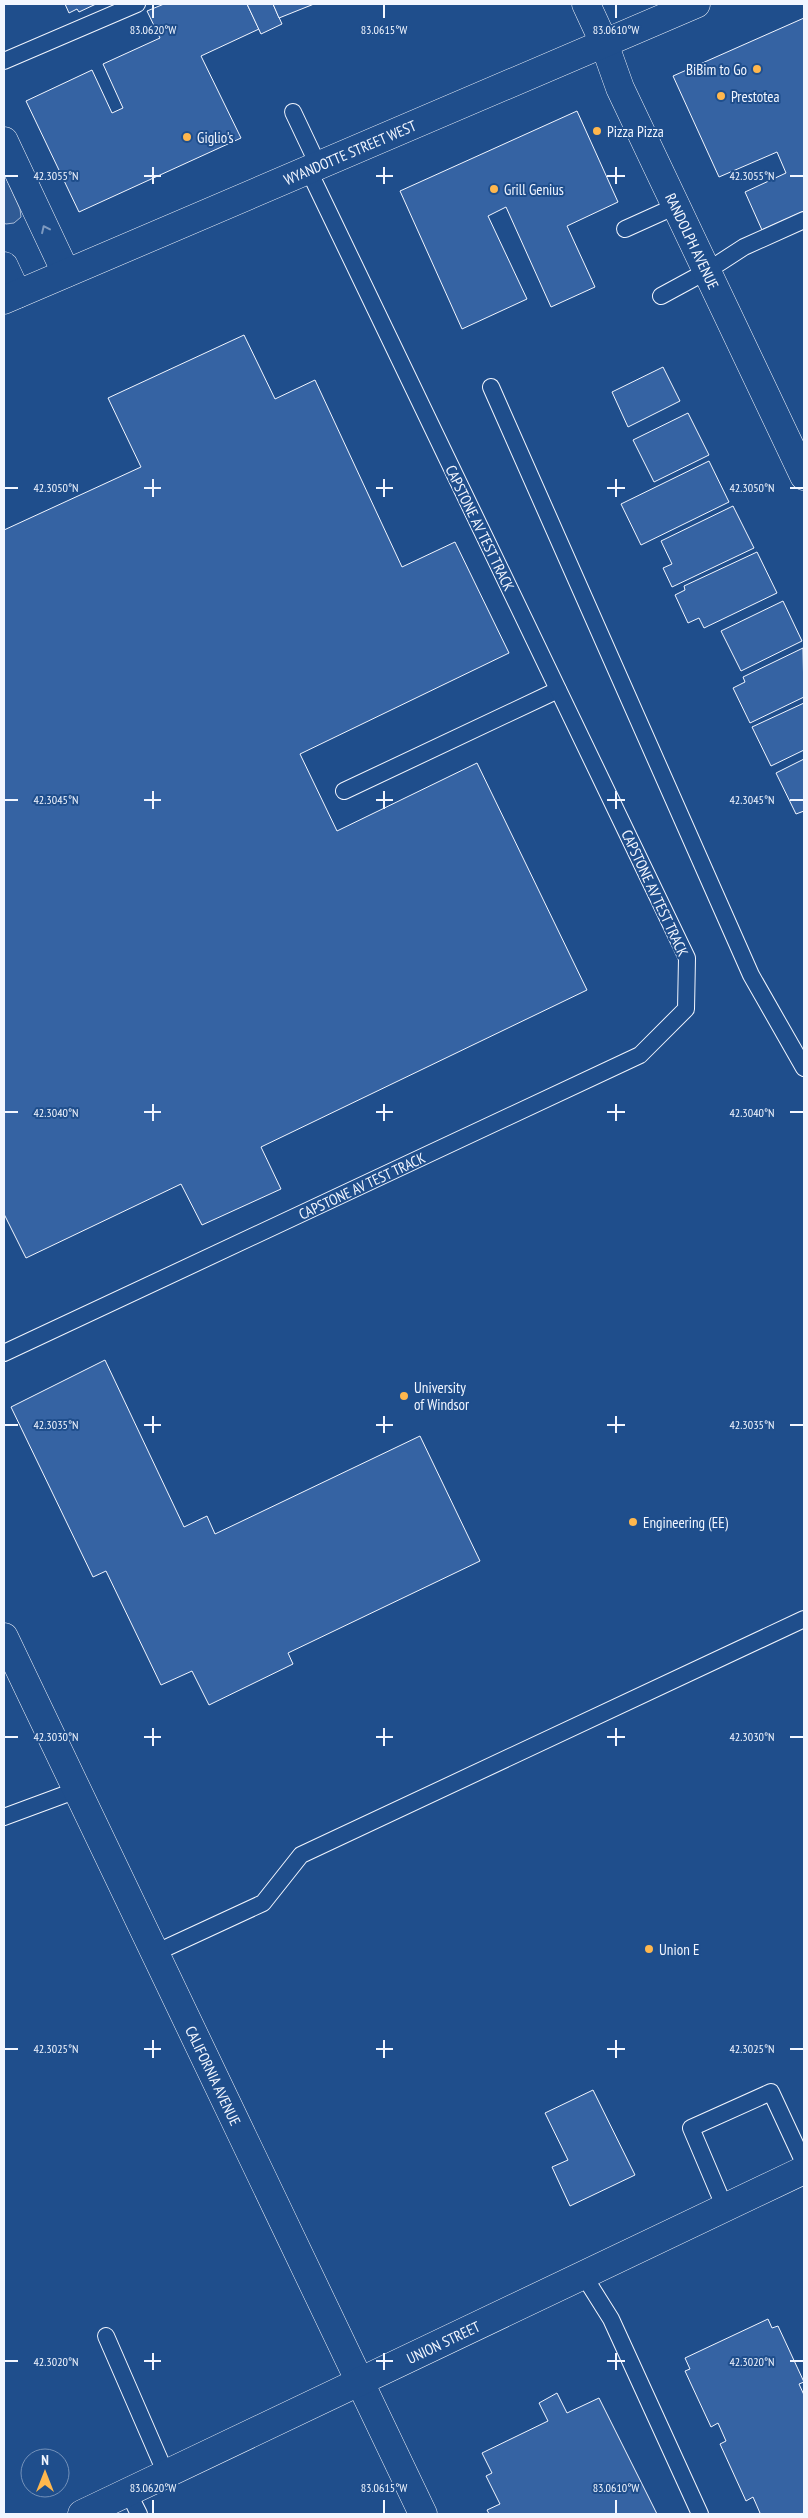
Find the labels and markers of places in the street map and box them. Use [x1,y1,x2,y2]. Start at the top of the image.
place label: BiBim to Go [686,60,747,79]
marker: BiBim to Go [751,63,763,75]
place label: Prestotea [731,87,779,106]
marker: Prestotea [715,90,727,102]
place label: Pizza Pizza [607,122,664,141]
marker: Pizza Pizza [591,125,603,137]
place label: Giglio's [197,128,234,147]
marker: Giglio's [181,131,193,143]
place label: Grill Genius [504,180,564,199]
marker: Grill Genius [488,183,500,195]
place label: University of Windsor [414,1378,470,1414]
marker: University of Windsor [398,1390,410,1402]
place label: Engineering (EE) [643,1513,729,1532]
marker: Engineering (EE) [627,1516,639,1528]
place label: Union E [659,1940,699,1959]
marker: Union E [643,1943,655,1955]

